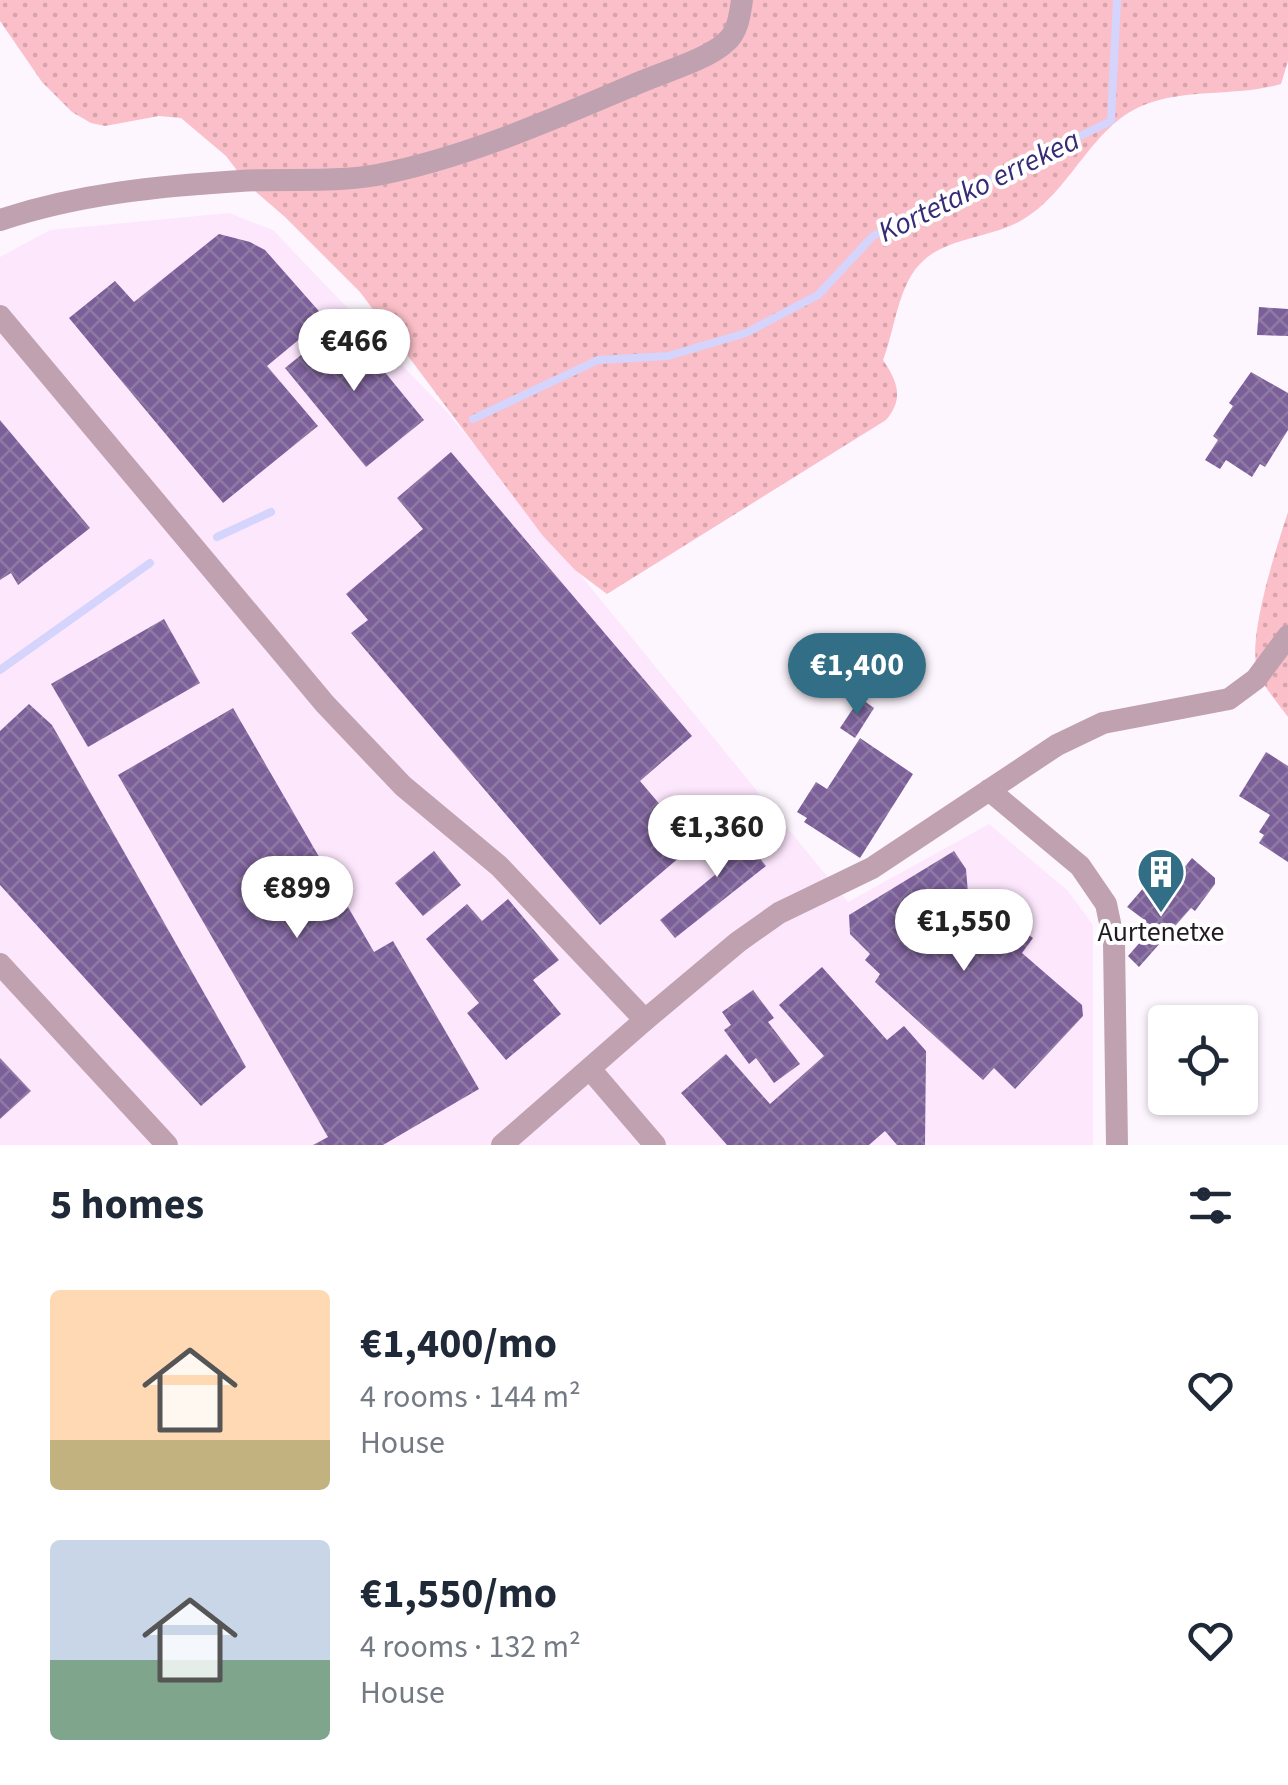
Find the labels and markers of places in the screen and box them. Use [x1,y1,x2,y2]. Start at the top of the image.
pin: €466 [295,309,413,394]
pin: €1,400 [776,633,938,718]
pin: €1,360 [636,795,798,880]
building icon: Aurtenetxe [1135,846,1187,914]
pin: €899 [238,856,356,941]
pin: €1,550 [883,889,1045,974]
place label: Aurtenetxe [1098,912,1224,952]

